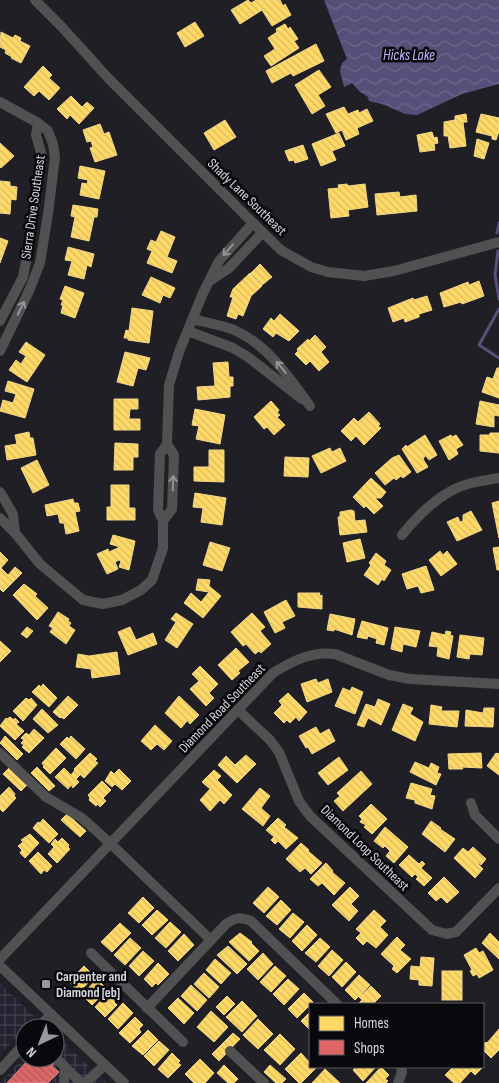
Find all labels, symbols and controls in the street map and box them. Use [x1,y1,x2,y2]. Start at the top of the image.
water label: Hicks Lake [383,46,435,65]
street label: Sierra Drive Southeast [17,154,49,260]
street label: Shady Lane Southeast [204,155,290,239]
one-way arrow [223,244,234,257]
one-way arrow [17,300,27,315]
one-way arrow [275,361,286,374]
one-way arrow [168,475,177,491]
street label: Diamond Road Southeast [175,660,269,756]
street label: Diamond Loop Southeast [317,801,413,895]
place label: Carpenter and Diamond [eb] [56,968,127,1001]
marker: Carpenter and Diamond [eb] [40,978,52,990]
legend [309,1003,484,1068]
text: Homes [354,1014,389,1033]
north arrow [15,1018,65,1068]
text: Shops [354,1039,385,1058]
text: N [23,1043,40,1061]

